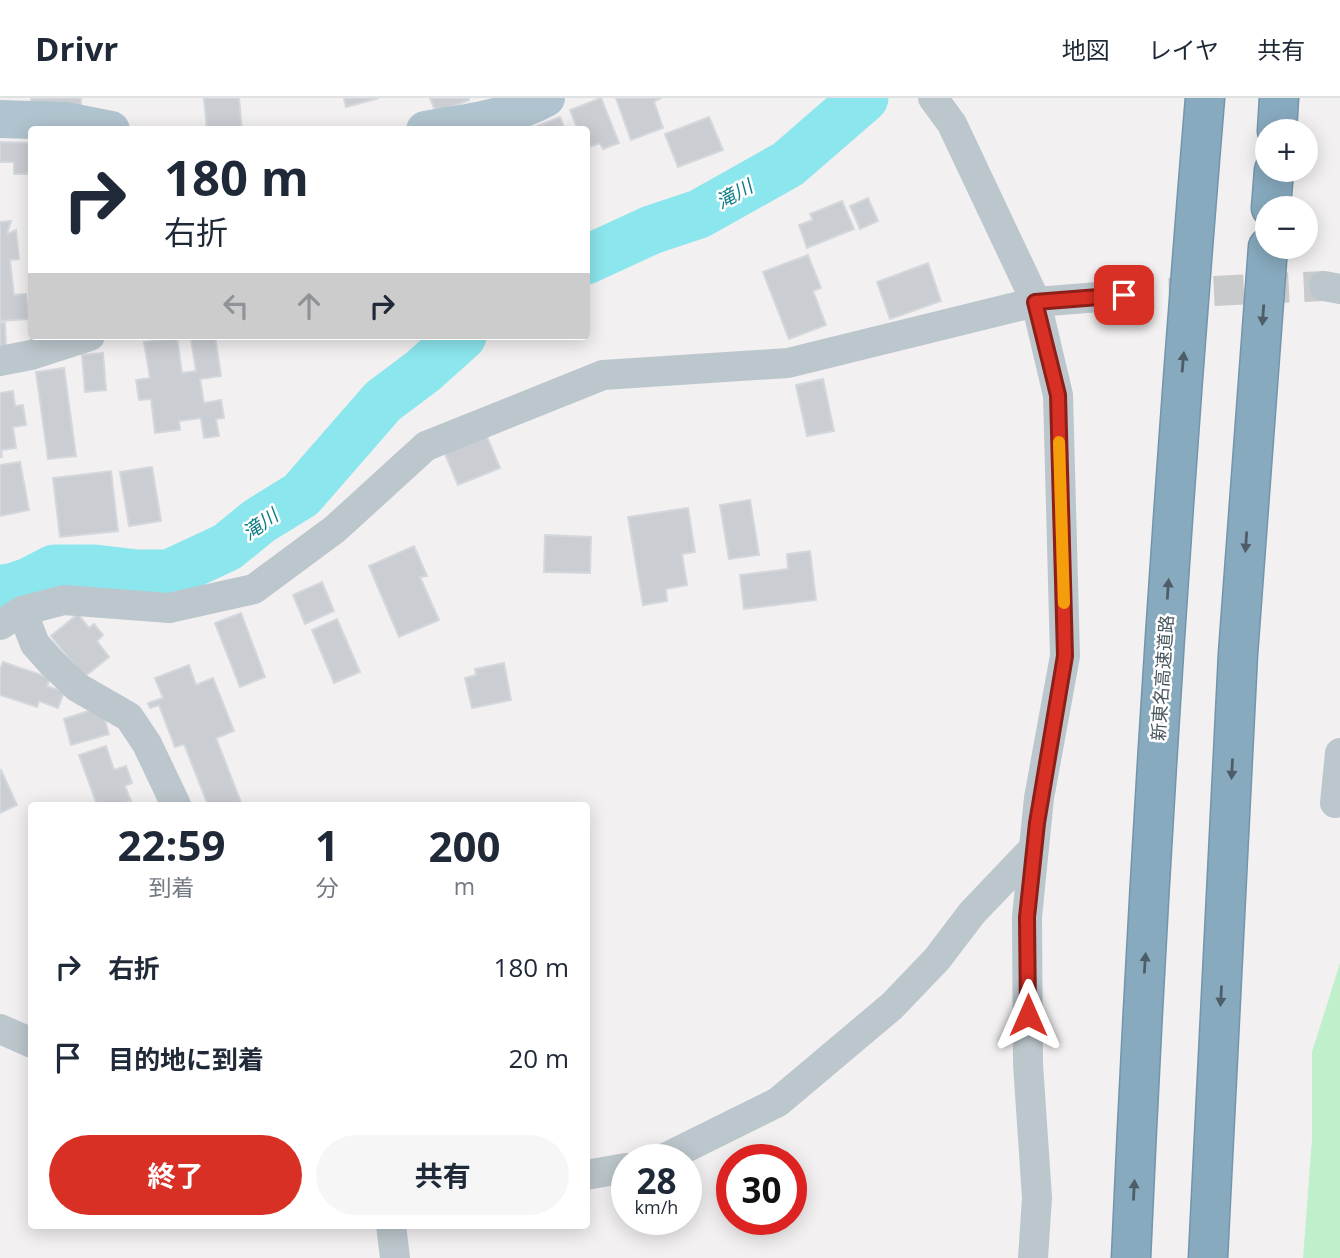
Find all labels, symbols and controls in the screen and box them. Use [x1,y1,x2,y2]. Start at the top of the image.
text: Drivr [35,26,118,71]
text: 地図 [1062,33,1110,66]
text: レイヤ [1148,33,1219,66]
text: 共有 [1257,33,1305,66]
map controls [1255,119,1318,259]
button: + [1255,119,1318,182]
text: 180 m [164,144,309,210]
icon: right [49,154,140,245]
water label: 滝川 [711,172,759,215]
button: − [1255,196,1318,259]
text: 右折 [164,210,228,253]
pin [1094,265,1154,325]
icon: arrive [1105,276,1143,314]
icon: left [217,287,255,325]
icon: ahead [290,287,328,325]
icon: right [363,287,401,325]
one-way arrow [1257,304,1268,326]
one-way arrow [1178,351,1189,373]
water label: 滝川 [237,501,285,546]
one-way arrow [1240,531,1251,553]
one-way arrow [1163,578,1174,600]
street label: 新東名高速道路 [1146,614,1178,742]
one-way arrow [1226,758,1237,780]
text: 22:59 [117,816,226,873]
text: 1 [315,816,339,873]
text: 200 [428,817,501,874]
text: m [454,870,475,902]
text: 到着 [148,871,194,903]
text: 分 [315,871,338,903]
icon: right [49,948,87,986]
text: 180 m [494,949,569,985]
text: 右折 [108,950,160,986]
one-way arrow [1140,951,1151,973]
position arrow [991,978,1065,1052]
one-way arrow [1215,985,1226,1007]
icon: arrive [49,1039,87,1077]
text: 20 m [508,1040,569,1076]
text: 目的地に到着 [108,1041,264,1077]
button: 終了 [49,1135,302,1215]
button: 共有 [316,1135,569,1215]
speed limit sign: 30 [716,1144,807,1235]
text: 28 [636,1157,677,1204]
one-way arrow [1128,1179,1139,1201]
text: km/h [635,1195,678,1219]

